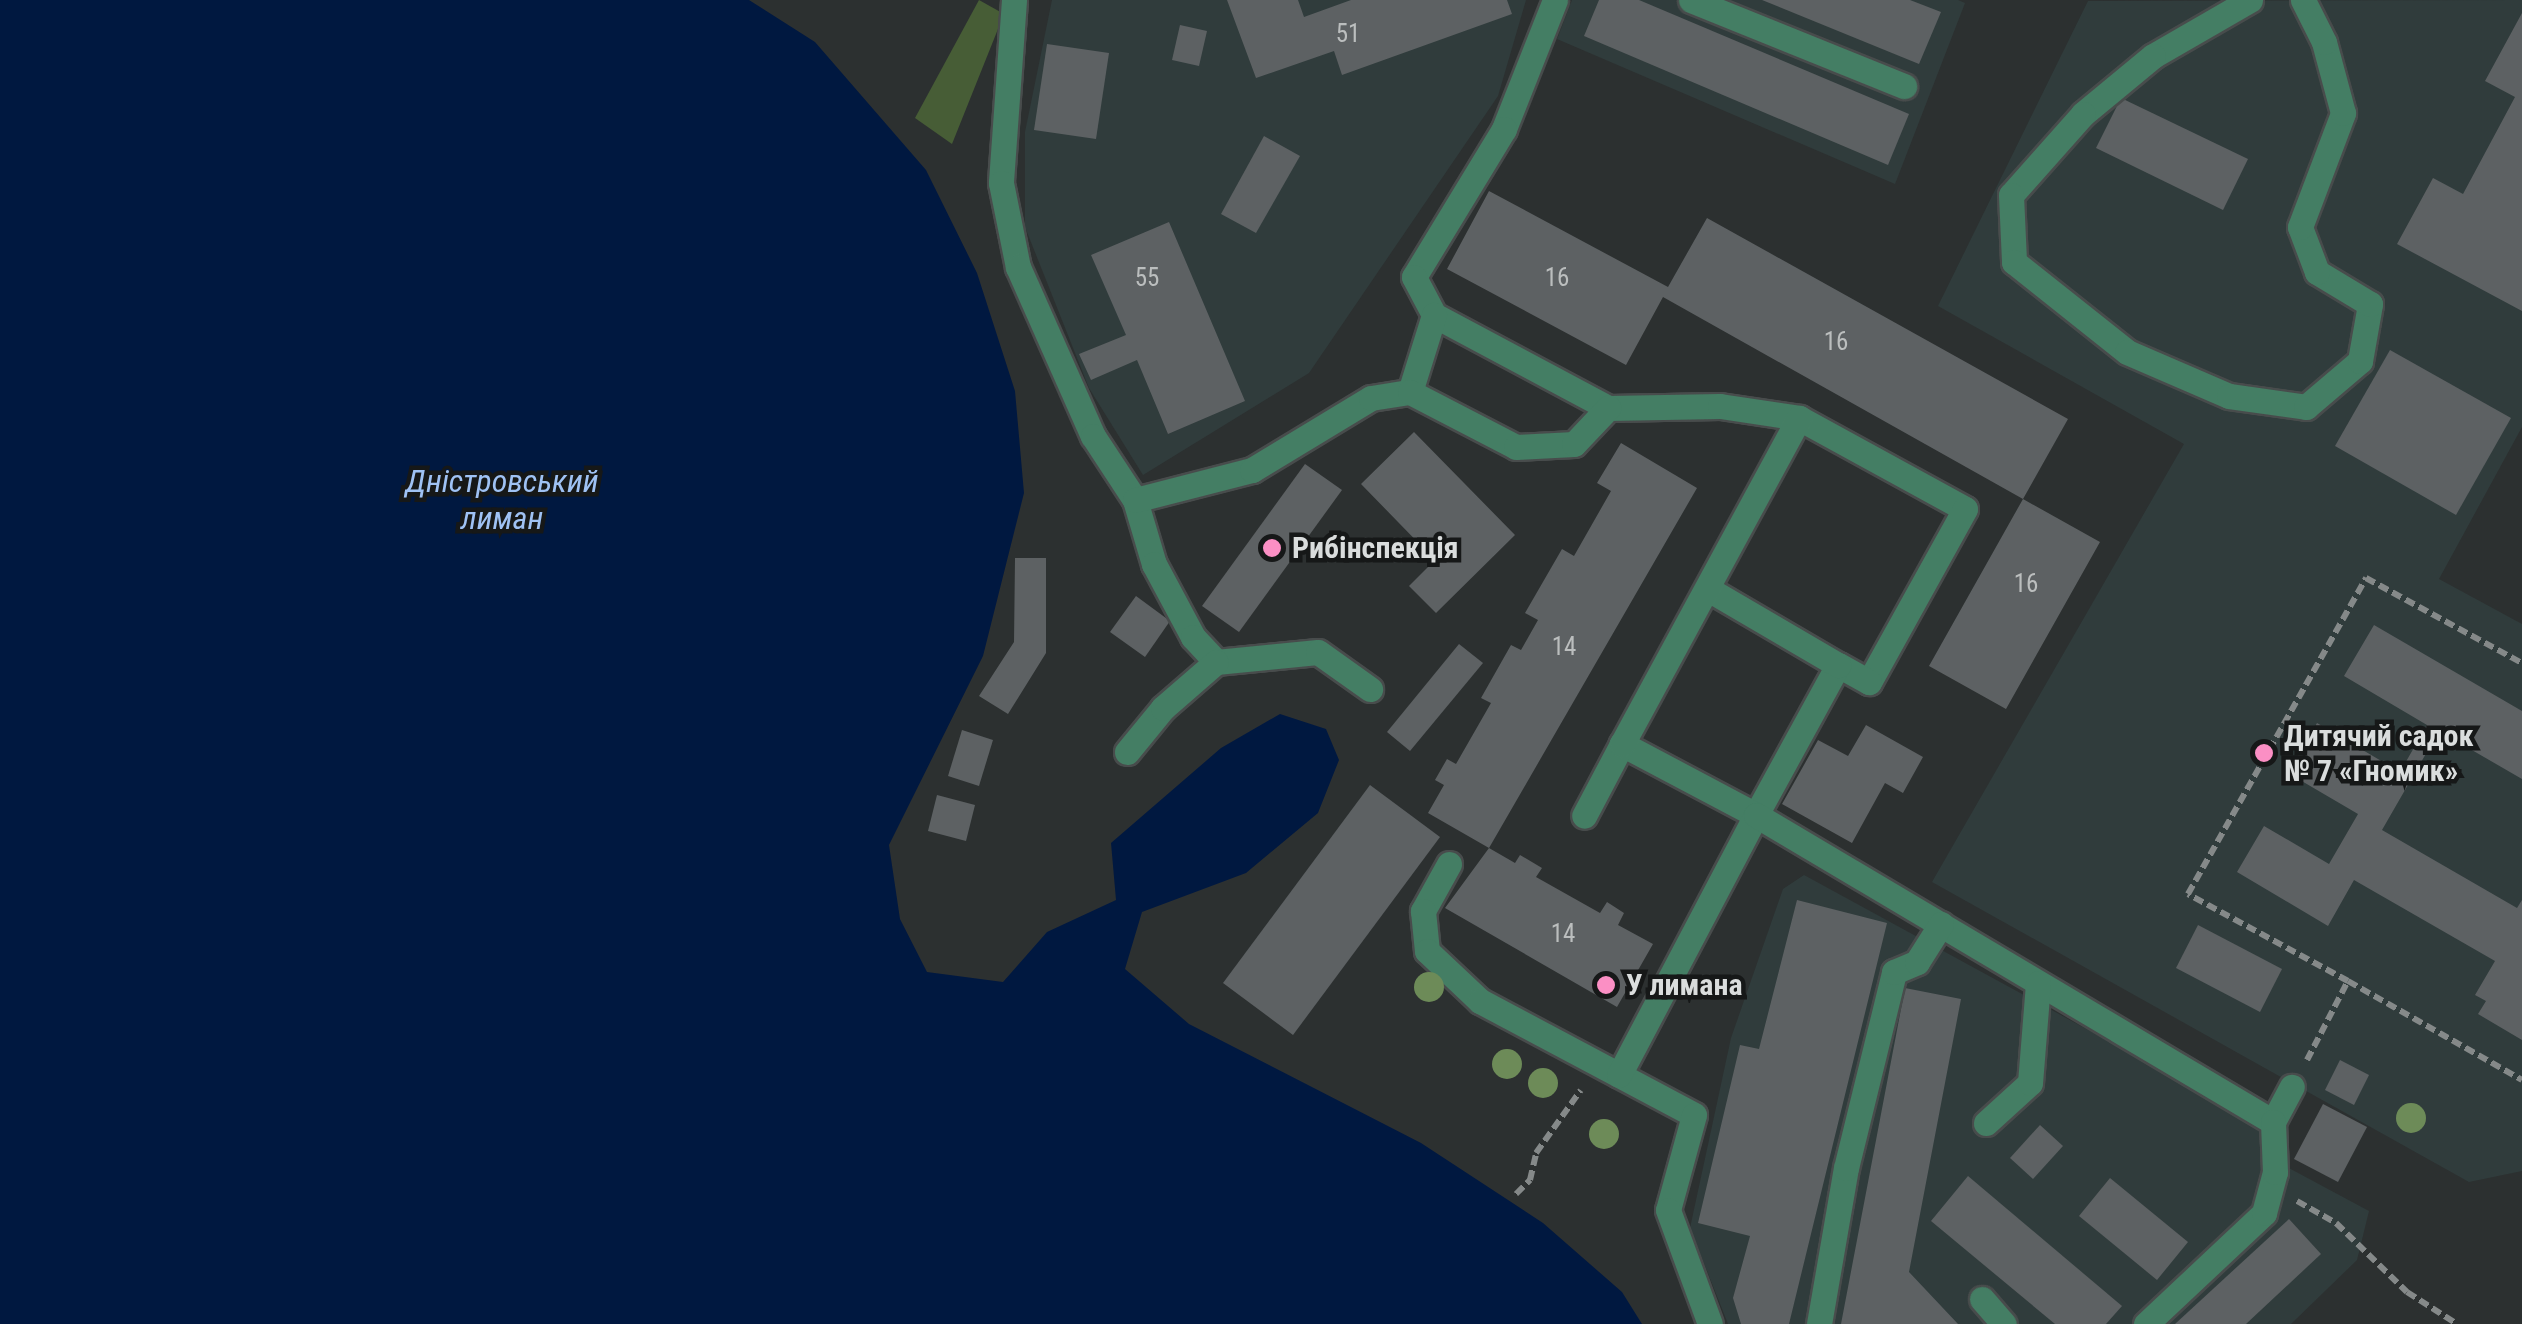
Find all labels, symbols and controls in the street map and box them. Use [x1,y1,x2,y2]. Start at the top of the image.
house number: 51 [1336,19,1360,49]
house number: 55 [1135,263,1159,293]
house number: 16 [1545,263,1569,293]
house number: 16 [1824,327,1848,357]
water label: Дністровський лиман [405,463,599,538]
place label: Рибінспекція [1292,530,1458,566]
marker: Рибінспекція [1261,537,1283,559]
house number: 16 [2014,569,2038,599]
house number: 14 [1552,632,1576,662]
place label: Дитячий садок № 7 «Гномик» [2284,718,2474,788]
marker: Дитячий садок № 7 «Гномик» [2253,742,2275,764]
house number: 14 [1551,919,1575,949]
place label: У лимана [1626,967,1743,1003]
marker: У лимана [1595,974,1617,996]

